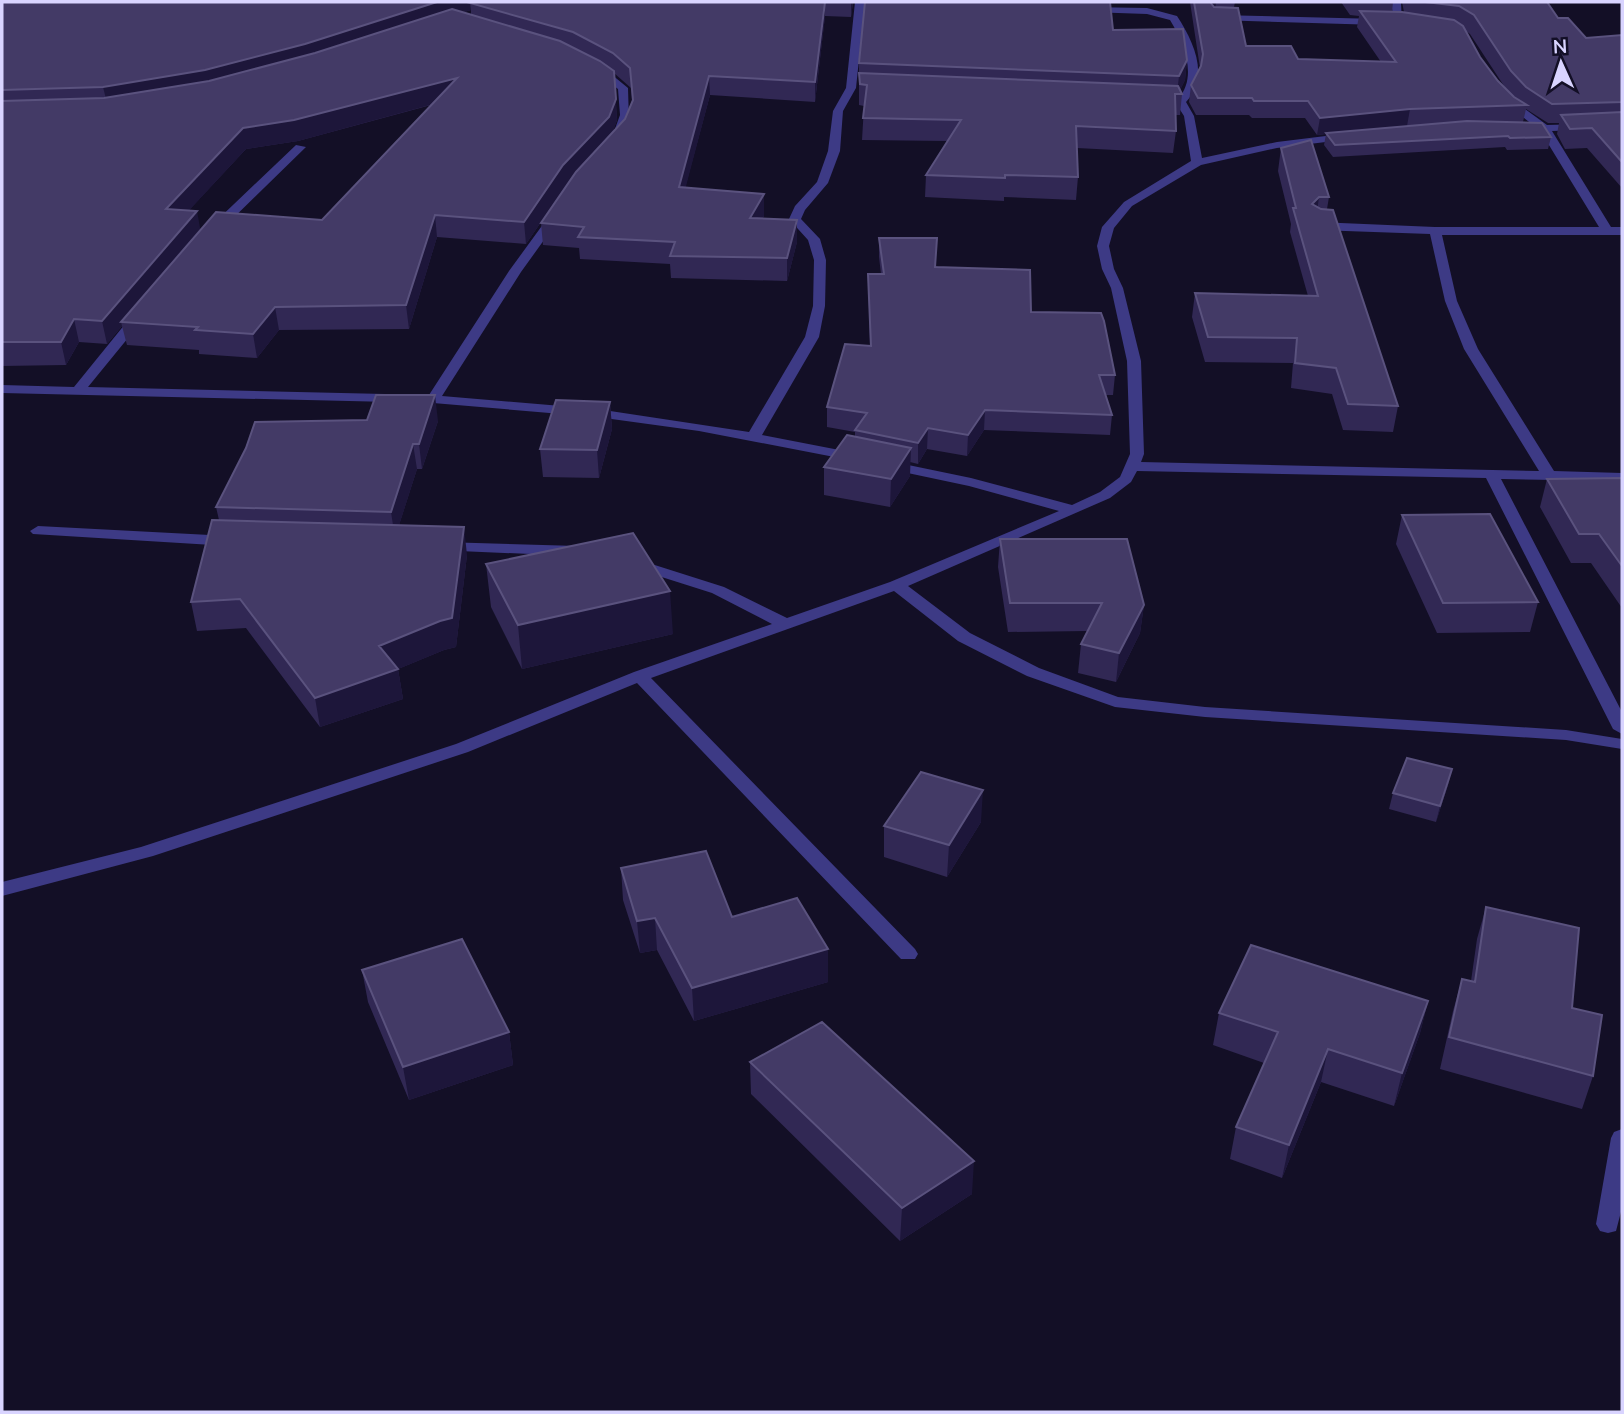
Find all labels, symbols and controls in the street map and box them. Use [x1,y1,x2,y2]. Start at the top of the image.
north arrow [1526,28,1596,98]
text: N [1552,34,1568,58]

